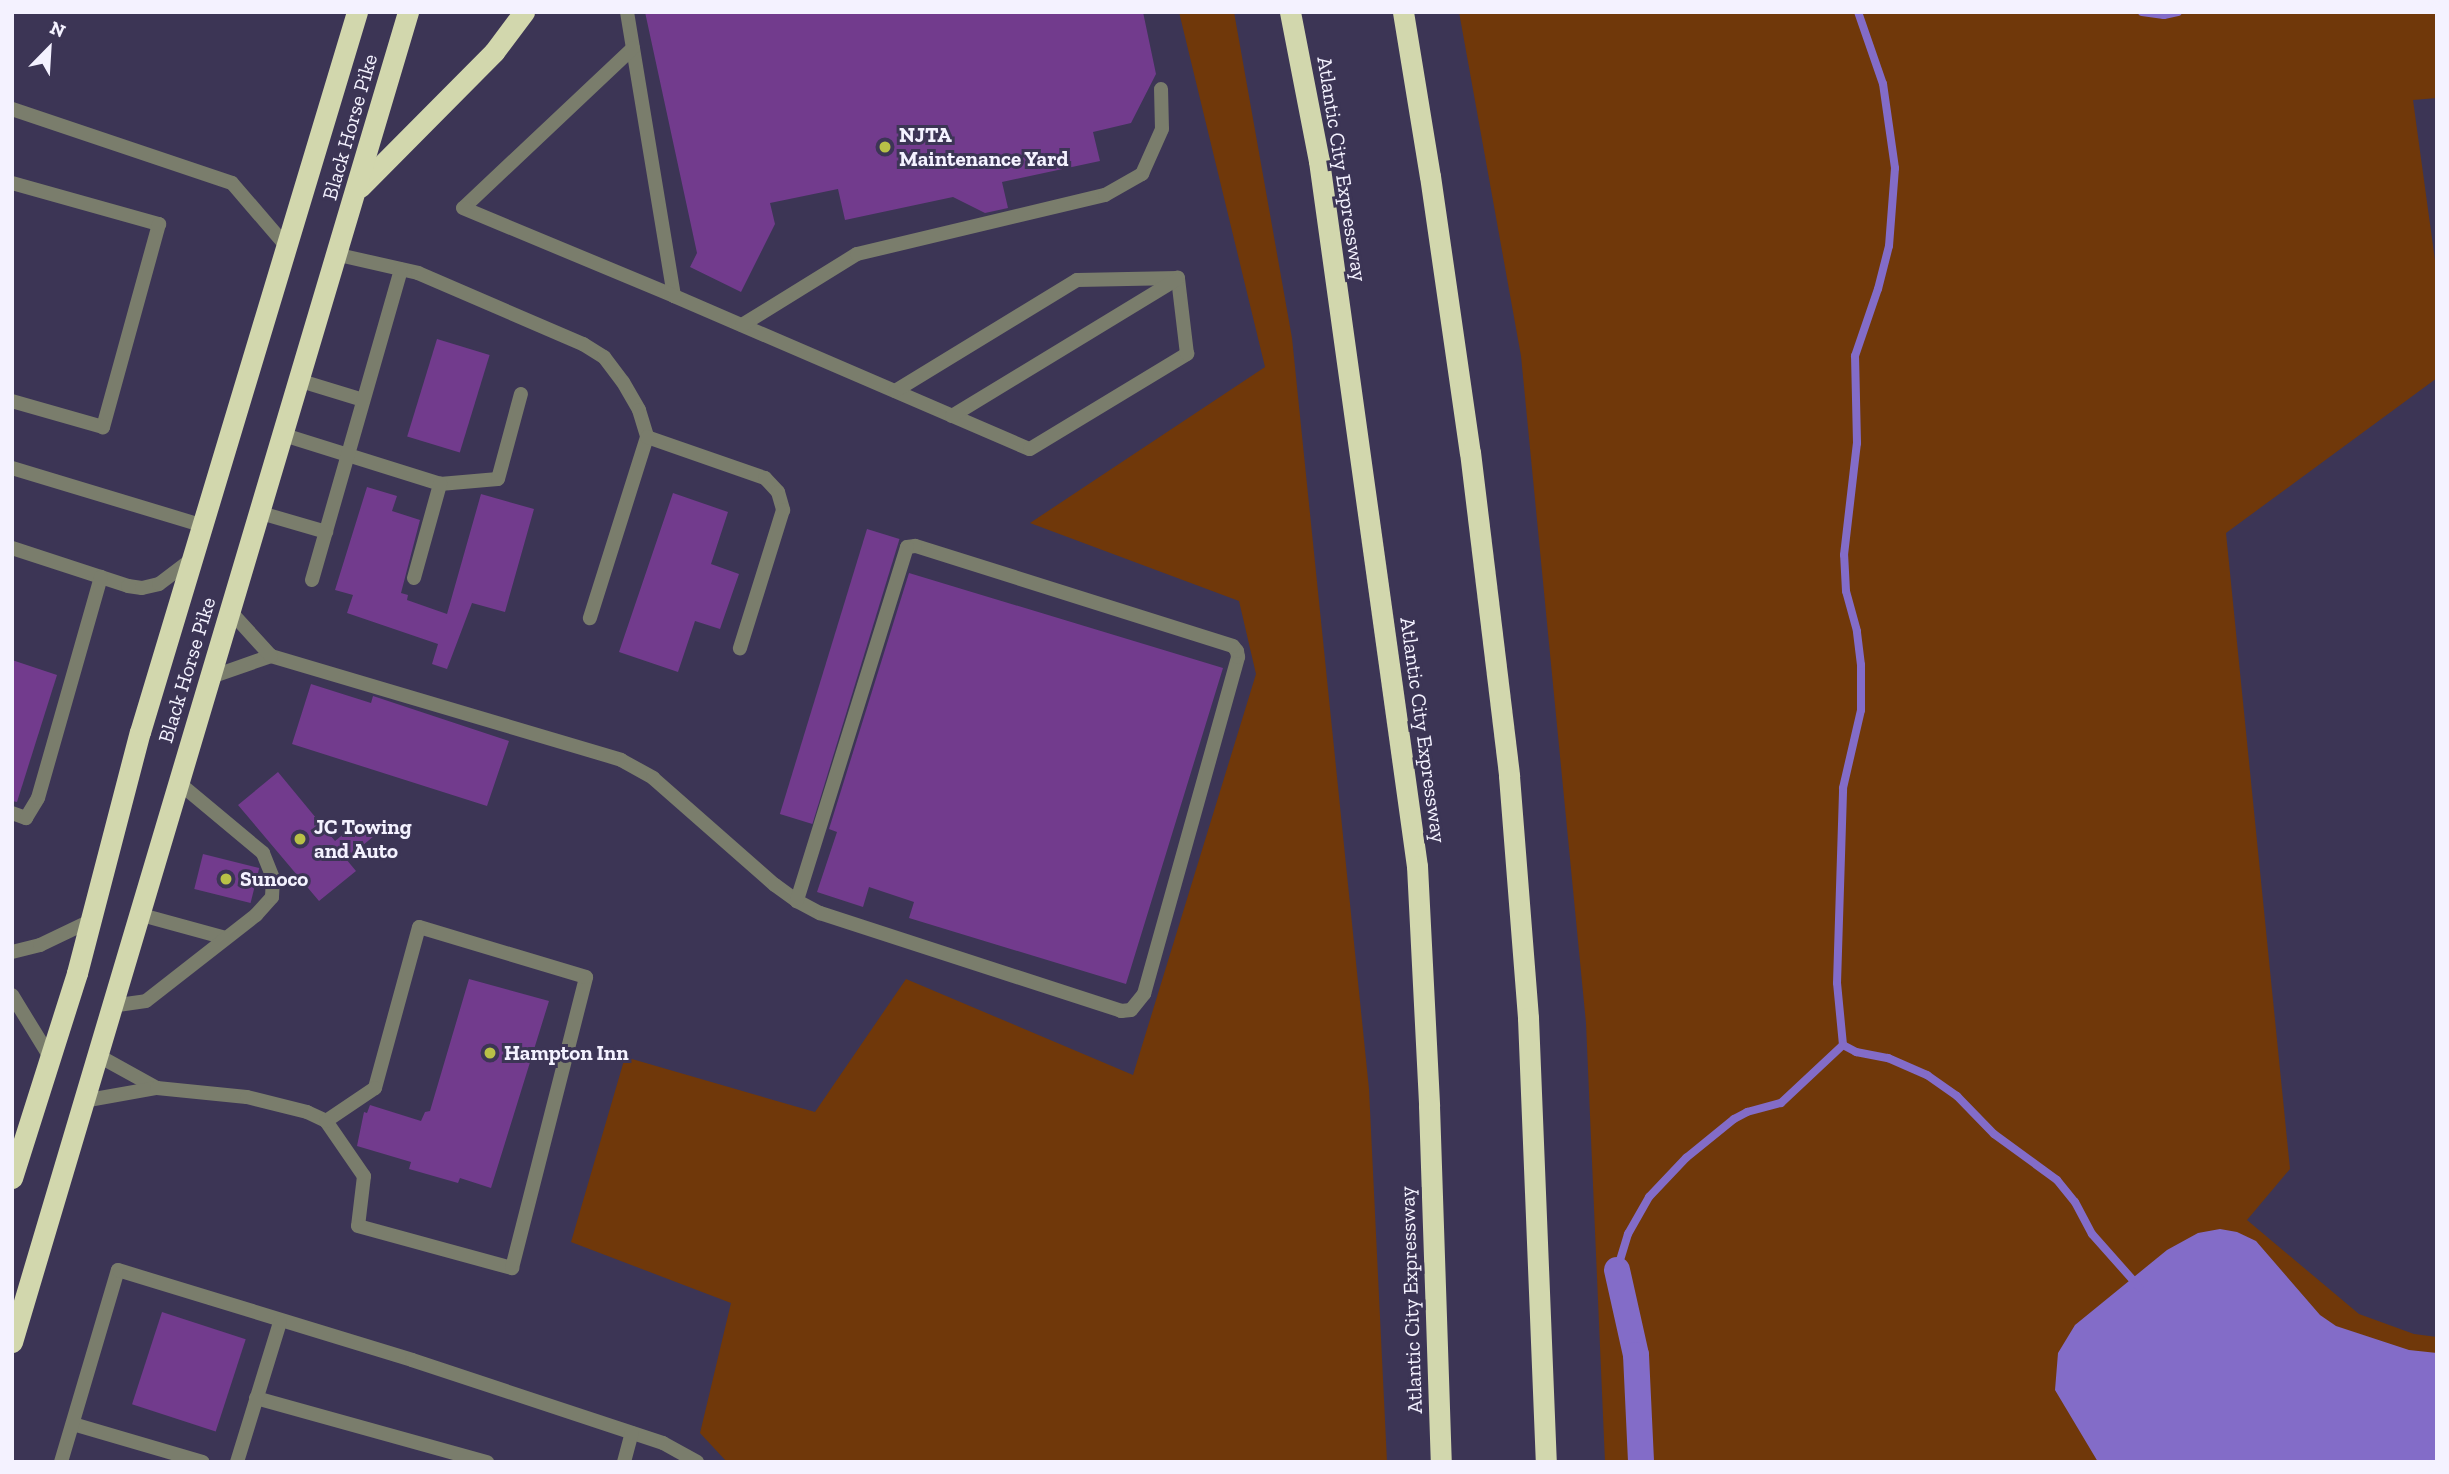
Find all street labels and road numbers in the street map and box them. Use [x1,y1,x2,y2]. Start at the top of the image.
street label: Black Horse Pike [317,51,383,203]
street label: Atlantic City Expressway [1312,54,1372,284]
street label: Black Horse Pike [153,594,221,746]
street label: Atlantic City Expressway [1395,615,1451,845]
street label: Atlantic City Expressway [1394,1186,1428,1414]

